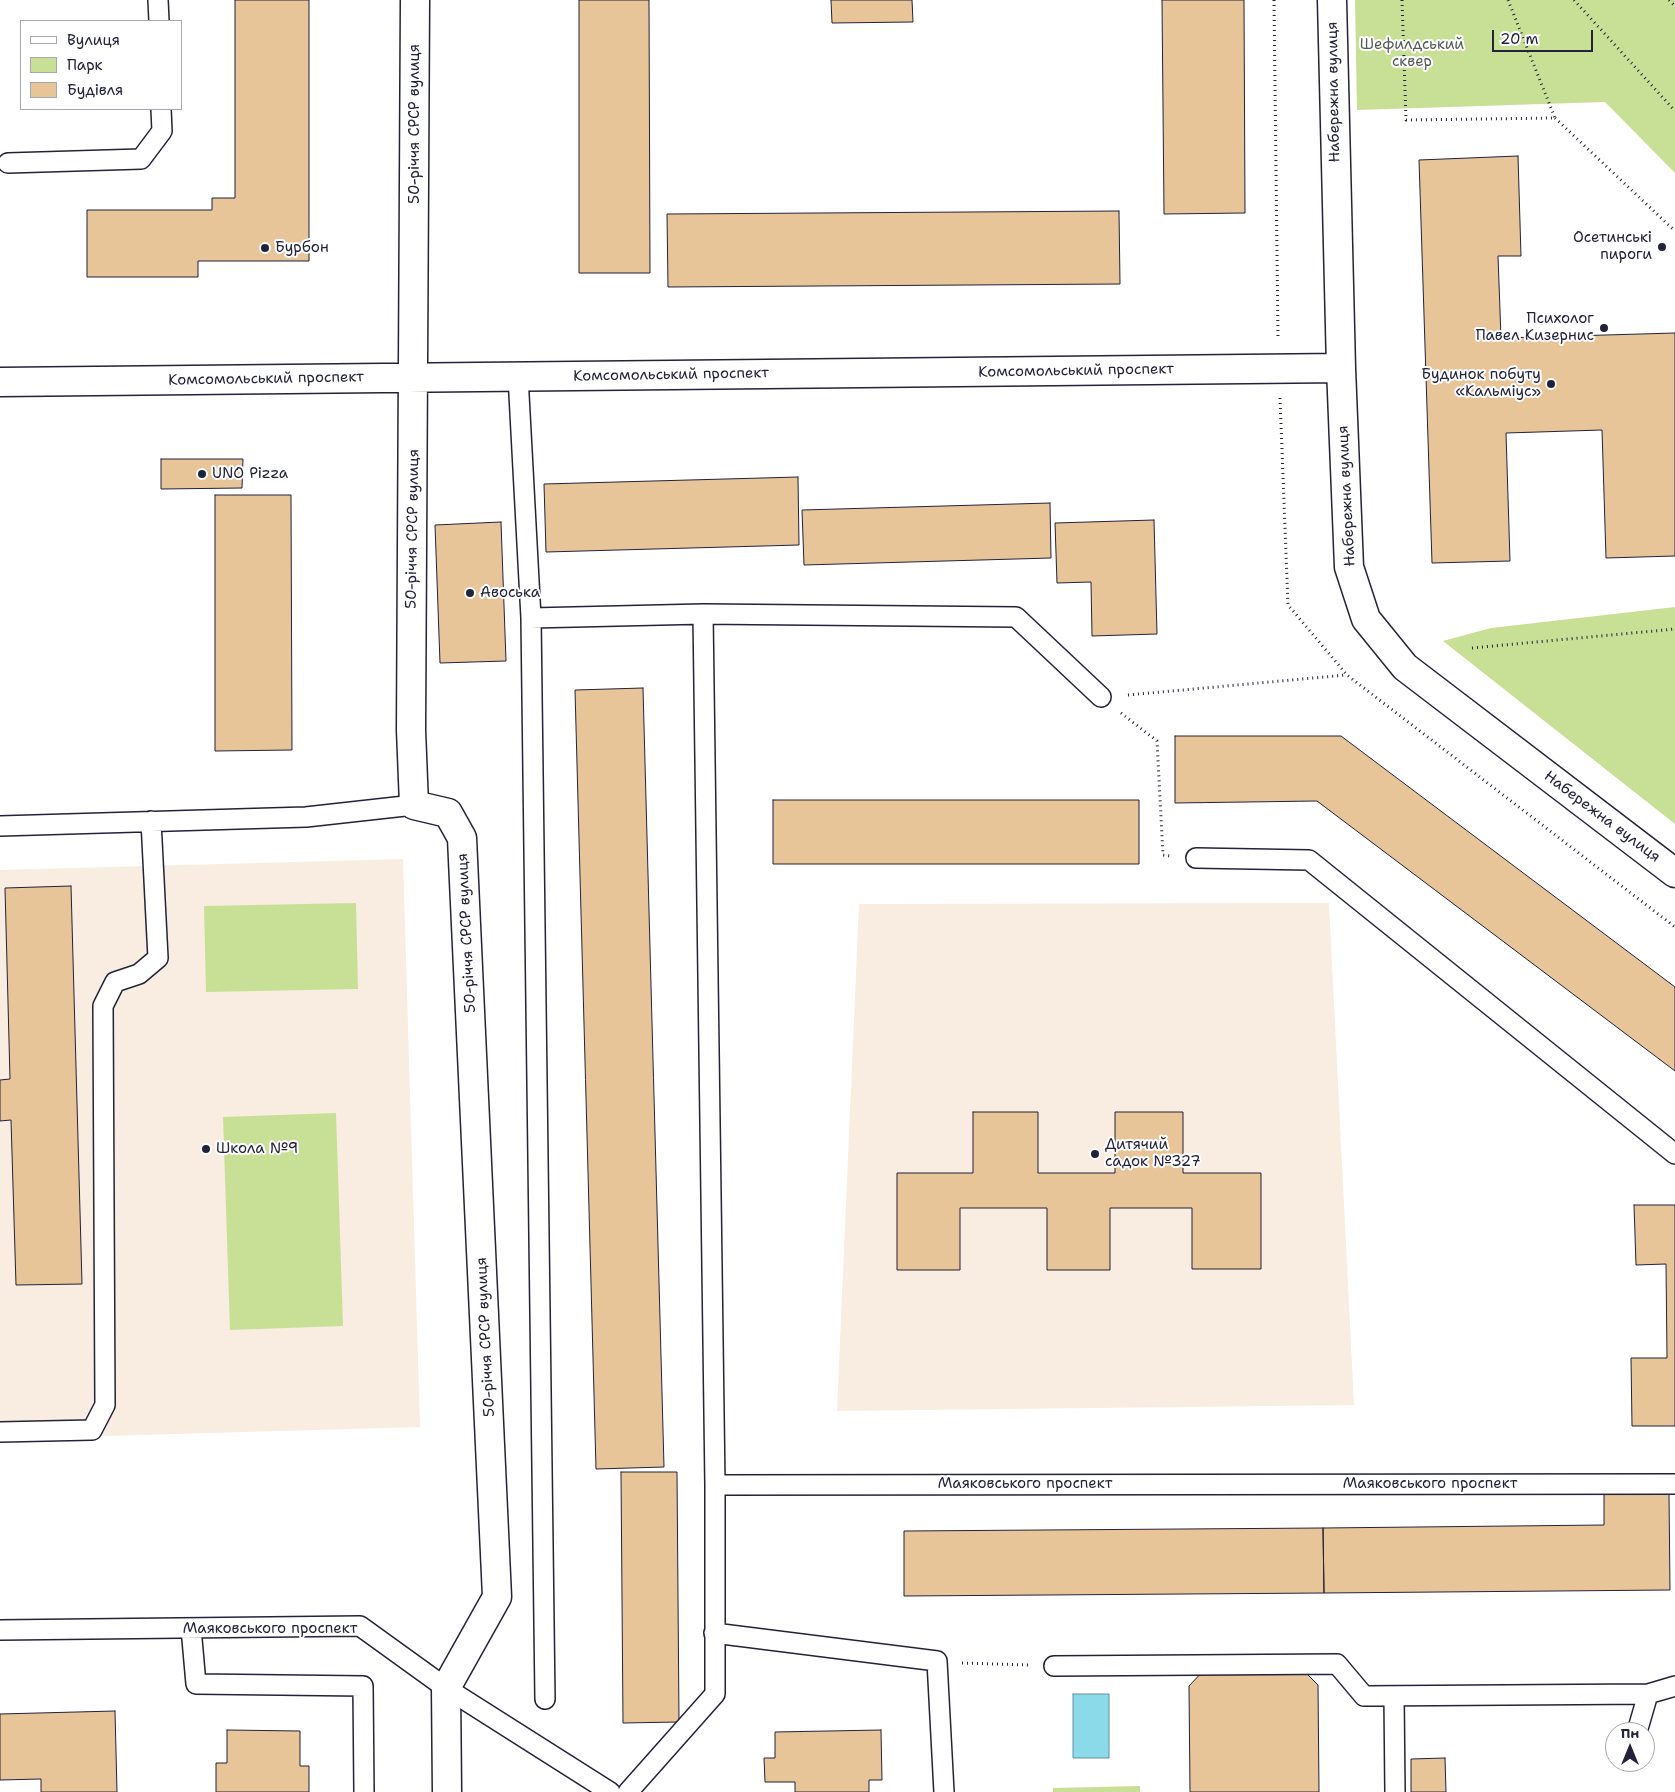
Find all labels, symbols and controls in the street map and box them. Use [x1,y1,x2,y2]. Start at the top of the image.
legend [20,20,182,110]
scale bar [1495,20,1596,52]
street label: Набережна вулиця [1324,21,1344,163]
text: 20 m [1500,29,1539,49]
text: Вулиця [67,30,120,50]
park label: Шефилдський сквер [1360,36,1464,71]
street label: 50-річчя СРСР вулиця [406,44,424,204]
text: Парк [67,55,103,75]
text: Будівля [67,80,123,100]
place label: Осетинські пироги [1573,229,1652,264]
place label: Бурбон [275,239,329,257]
marker: Осетинські пироги [1656,241,1668,253]
marker: Бурбон [259,242,271,254]
place label: Психолог Павел Кизернис [1476,310,1594,345]
marker: Психолог Павел Кизернис [1598,322,1610,334]
street label: Комсомольський проспект [978,360,1174,382]
street label: Комсомольський проспект [573,364,769,386]
place label: Будинок побуту «Кальміус» [1421,366,1541,401]
street label: Комсомольський проспект [168,368,364,390]
marker: Будинок побуту «Кальміус» [1545,378,1557,390]
street label: Набережна вулиця [1334,425,1360,567]
street label: 50-річчя СРСР вулиця [403,449,423,609]
place label: UNO Pizza [212,465,288,483]
marker: UNO Pizza [196,468,208,480]
place label: Авоська [480,584,540,602]
marker: Авоська [464,587,476,599]
street label: Набережна вулиця [1540,767,1664,867]
street label: 50-річчя СРСР вулиця [454,853,480,1013]
place label: Дитячий садок №327 [1105,1136,1201,1171]
place label: Школа №9 [216,1140,298,1158]
marker: Школа №9 [200,1143,212,1155]
marker: Дитячий садок №327 [1089,1148,1101,1160]
street label: 50-річчя СРСР вулиця [473,1257,499,1417]
street label: Маяковського проспект [938,1475,1112,1493]
street label: Маяковського проспект [1343,1475,1517,1493]
street label: Маяковського проспект [183,1620,357,1638]
north arrow [1605,1722,1655,1772]
text: Пн [1621,1724,1639,1742]

